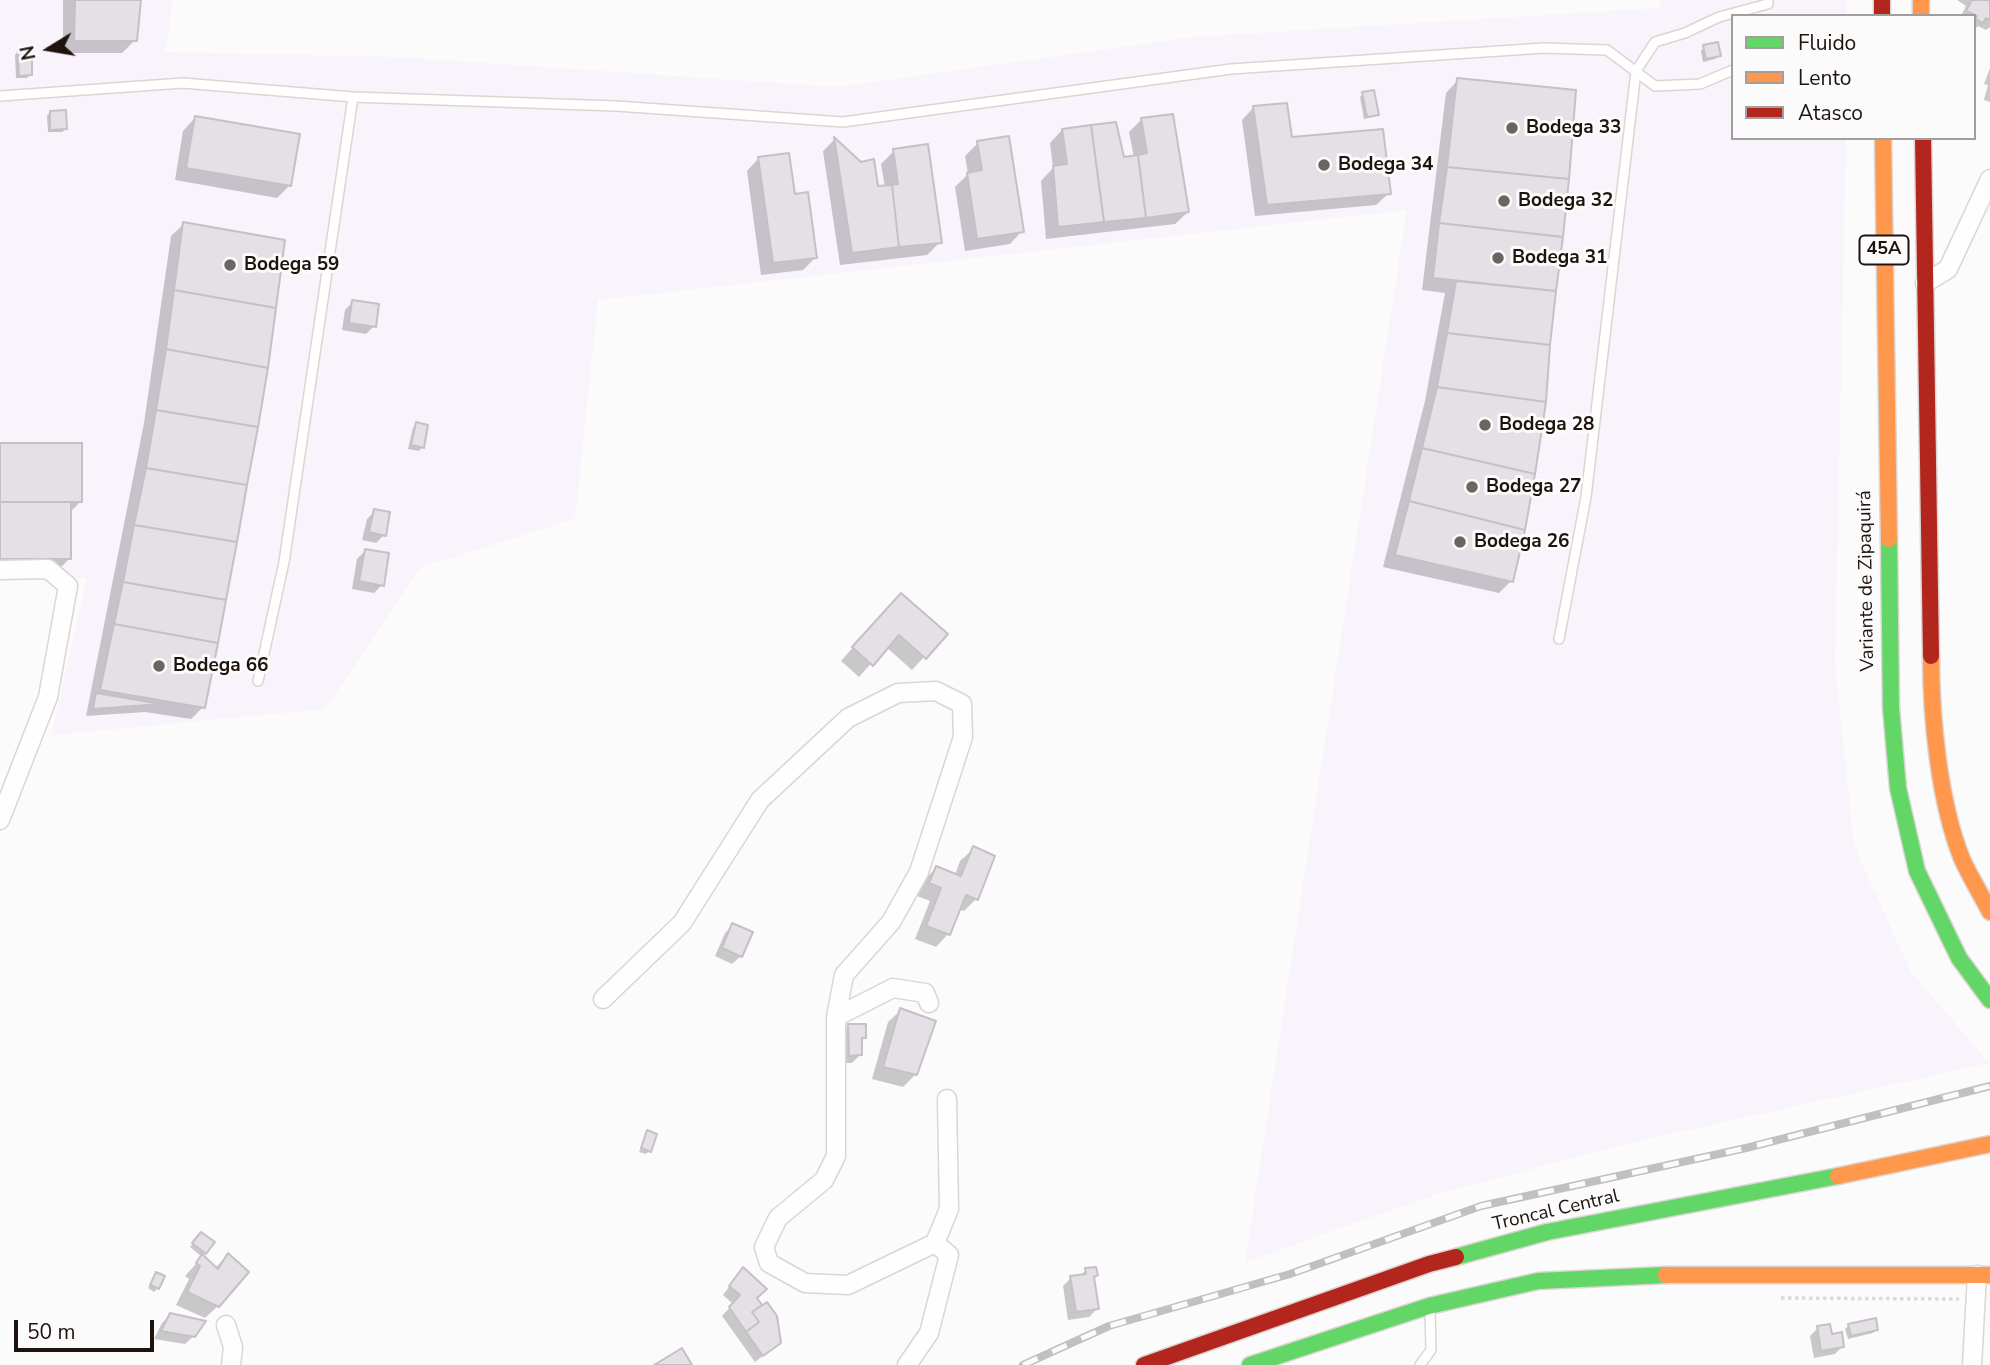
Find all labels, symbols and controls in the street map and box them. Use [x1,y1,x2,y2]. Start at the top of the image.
north arrow [14,14,84,84]
legend [1731,14,1976,140]
text: Fluido [1798,29,1856,57]
text: N [14,44,43,62]
text: Lento [1798,64,1851,92]
text: Atasco [1798,99,1863,127]
place label: Bodega 33 [1526,117,1622,139]
marker: Bodega 33 [1504,120,1520,136]
place label: Bodega 34 [1338,154,1434,176]
marker: Bodega 34 [1316,157,1332,173]
place label: Bodega 32 [1518,190,1614,212]
marker: Bodega 32 [1496,193,1512,209]
road number: 45A [1860,236,1909,264]
place label: Bodega 31 [1512,247,1608,269]
marker: Bodega 31 [1490,250,1506,266]
place label: Bodega 59 [244,254,340,276]
marker: Bodega 59 [222,257,238,273]
place label: Bodega 28 [1499,414,1595,436]
marker: Bodega 28 [1477,417,1493,433]
place label: Bodega 27 [1486,476,1582,498]
marker: Bodega 27 [1464,479,1480,495]
street label: Variante de Zipaquirá [1854,490,1880,672]
place label: Bodega 26 [1474,531,1570,553]
marker: Bodega 26 [1452,534,1468,550]
place label: Bodega 66 [173,655,269,677]
marker: Bodega 66 [151,658,167,674]
street label: Troncal Central [1490,1185,1622,1237]
scale bar [18,1306,158,1350]
text: 50 m [27,1318,76,1346]

